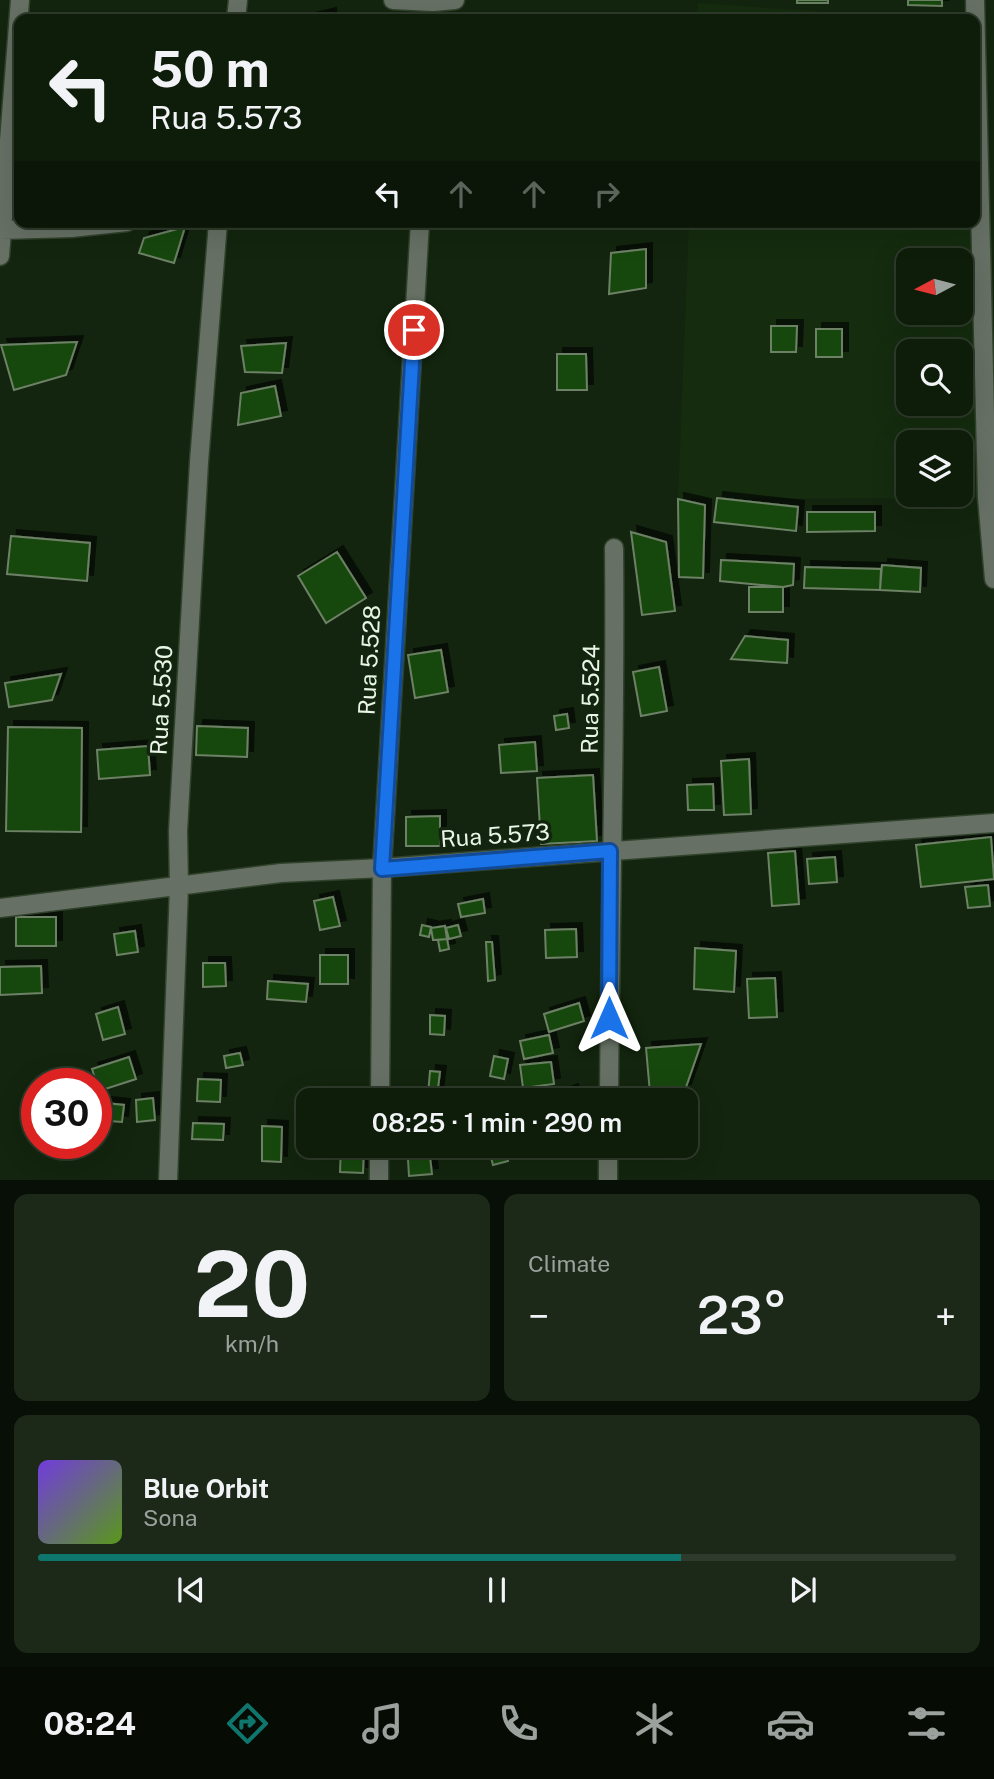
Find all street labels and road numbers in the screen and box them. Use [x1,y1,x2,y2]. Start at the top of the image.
street label: Rua 5.528 [353,604,385,716]
street label: Rua 5.530 [145,644,177,756]
street label: Rua 5.524 [576,644,604,754]
street label: Rua 5.573 [439,818,551,852]

